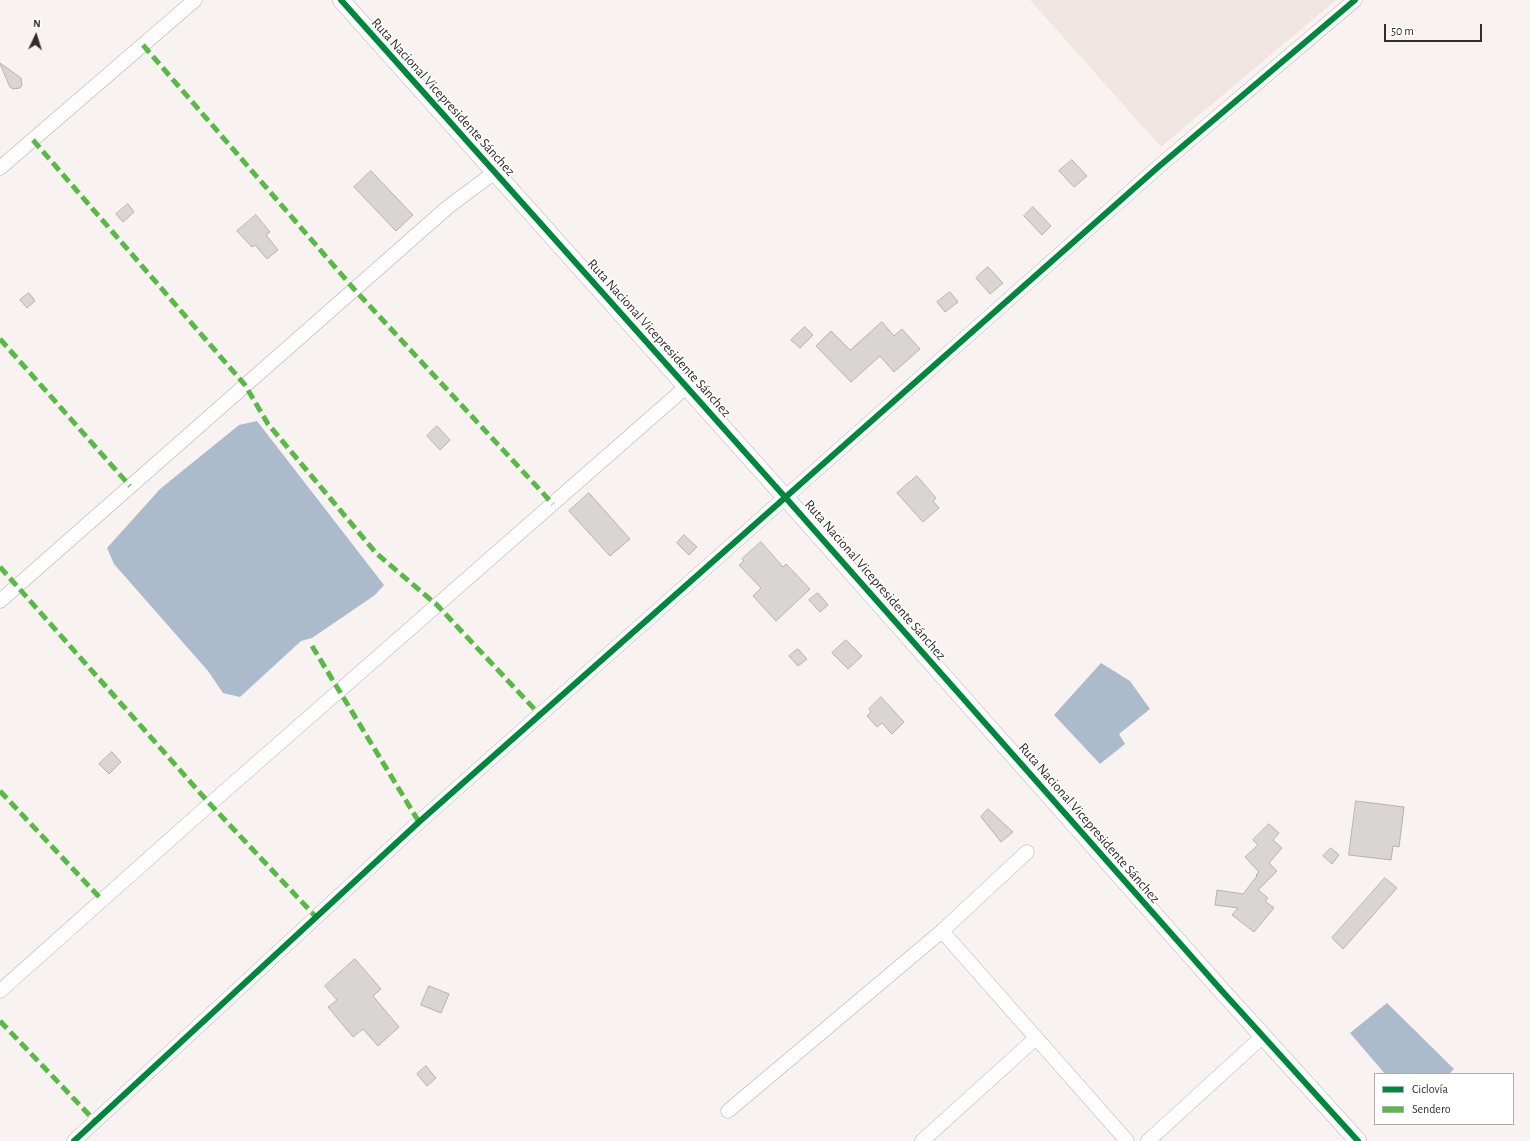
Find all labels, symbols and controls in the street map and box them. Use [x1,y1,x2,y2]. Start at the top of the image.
street label: Ruta Nacional Vicepresidente Sánchez [368,14,518,180]
north arrow [16,16,56,56]
scale bar [1386,16,1484,42]
text: N [33,18,41,29]
text: 50 m [1391,25,1414,37]
street label: Ruta Nacional Vicepresidente Sánchez [584,255,734,421]
street label: Ruta Nacional Vicepresidente Sánchez [801,496,949,664]
street label: Ruta Nacional Vicepresidente Sánchez [1015,739,1163,907]
legend [1374,1073,1514,1125]
text: Ciclovía [1412,1083,1448,1095]
text: Sendero [1412,1103,1451,1115]

